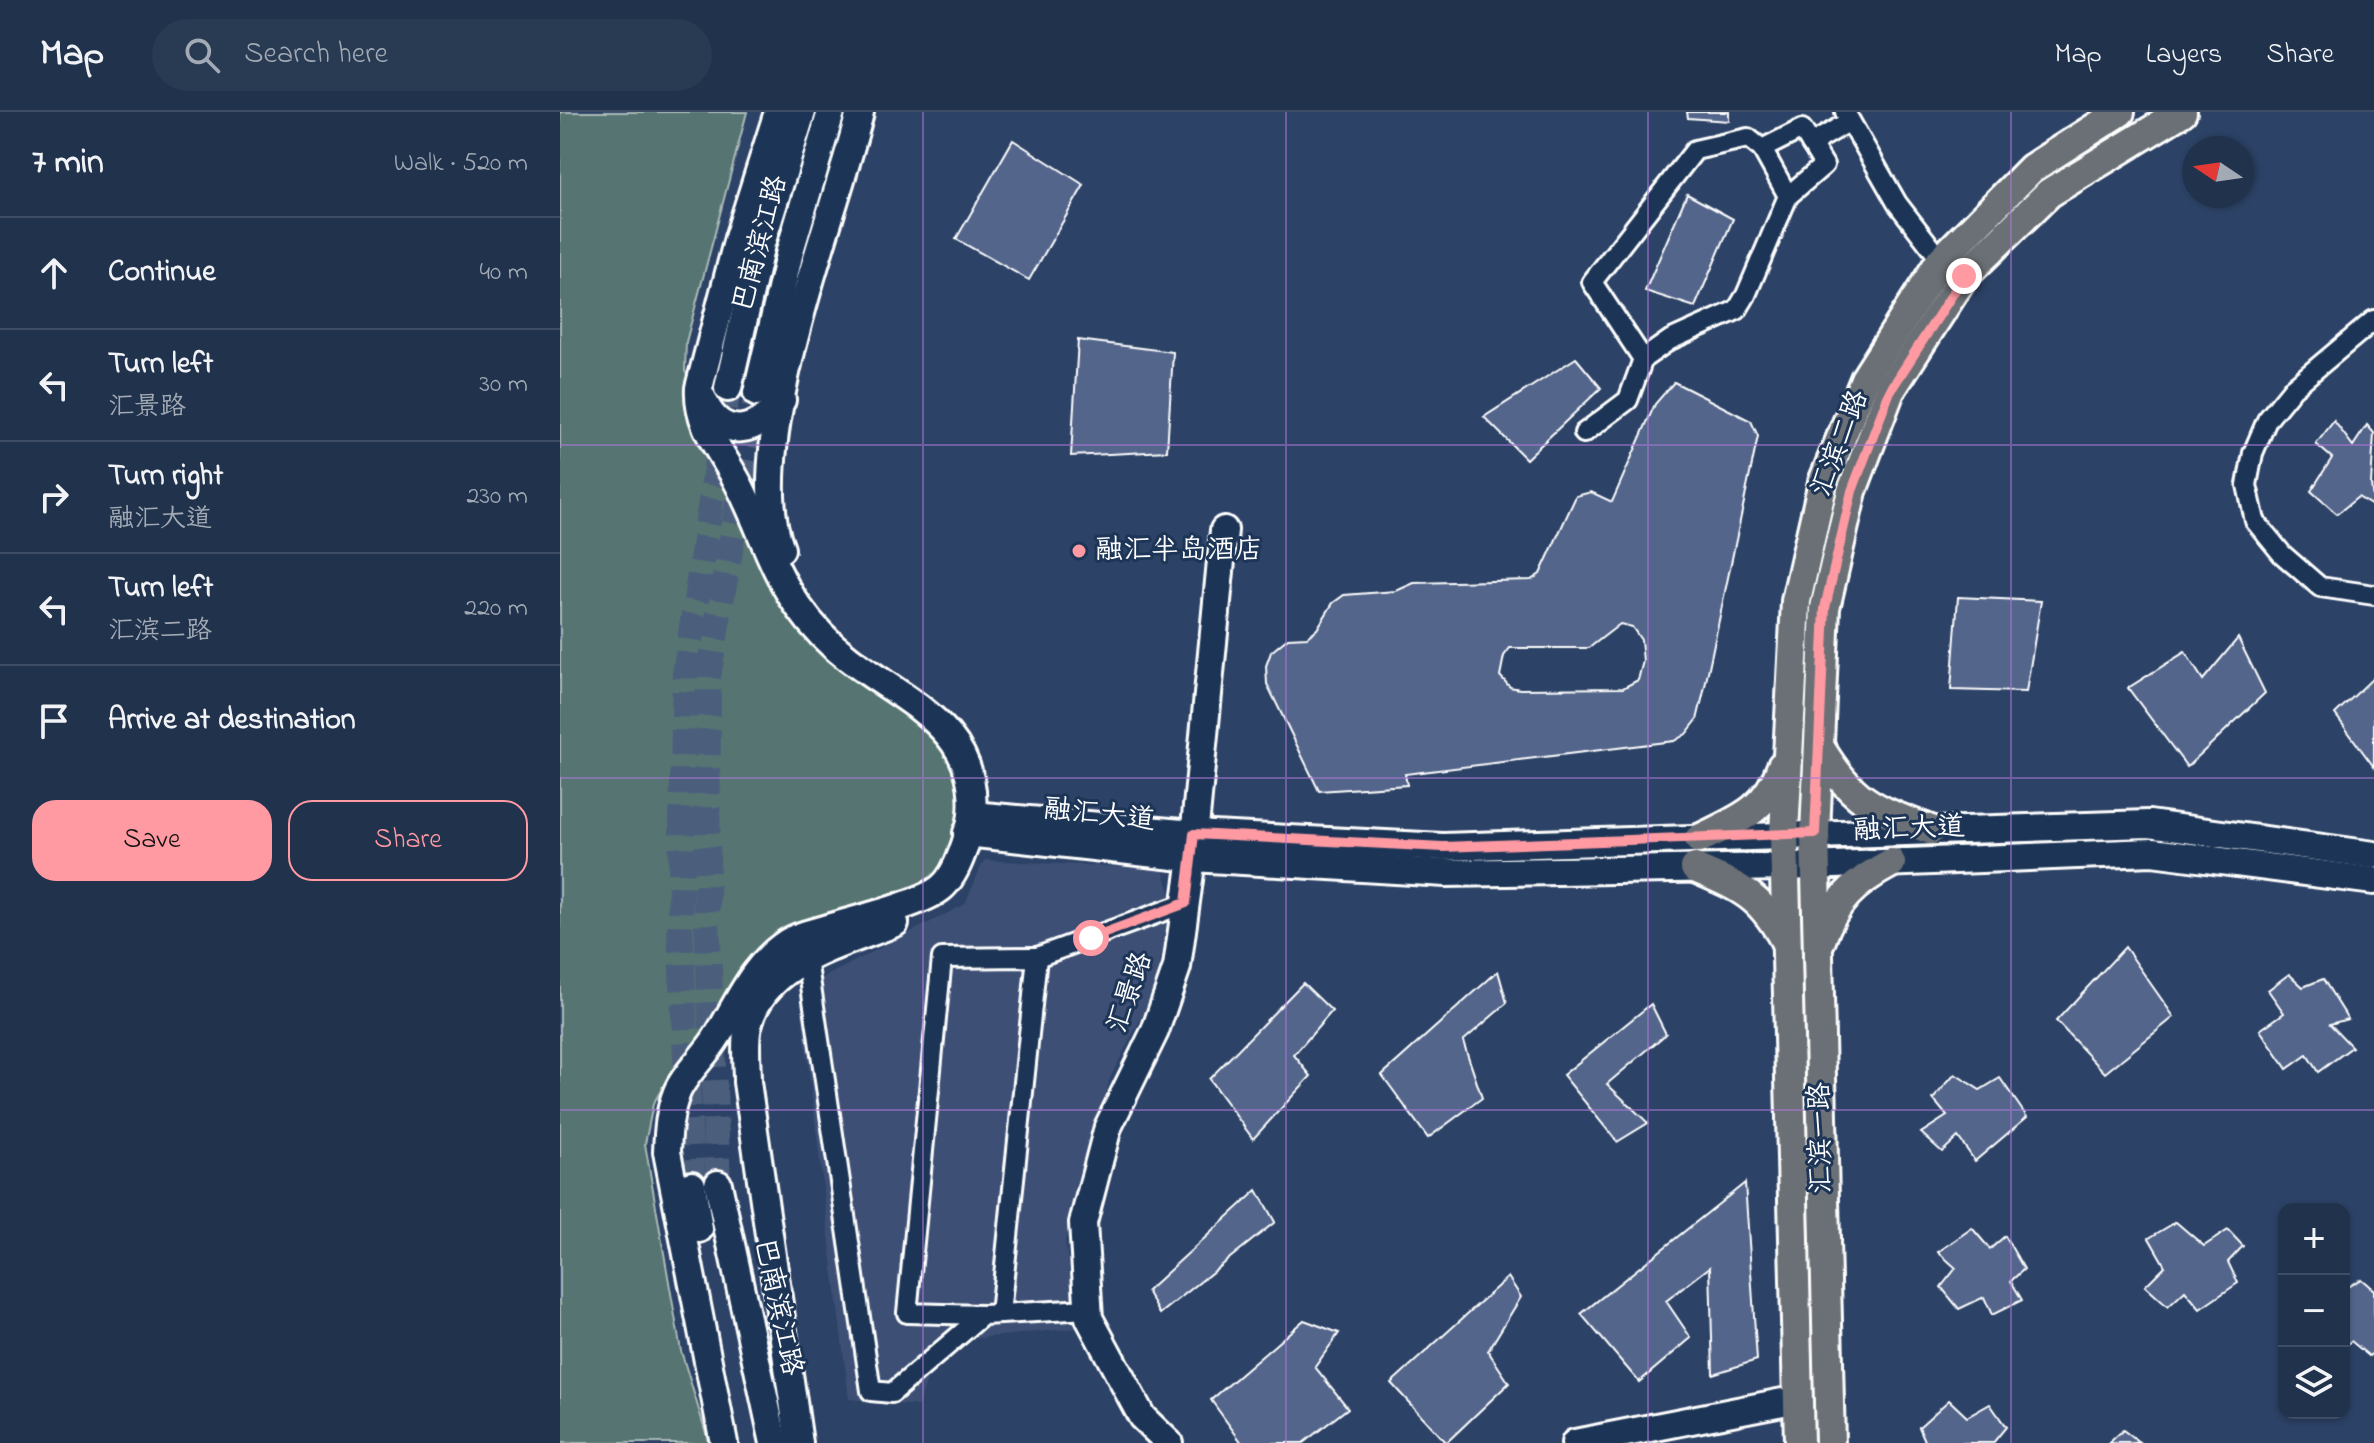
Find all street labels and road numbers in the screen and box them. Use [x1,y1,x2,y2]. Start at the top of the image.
street label: 巴南滨江路 [723,171,799,317]
street label: 汇滨二路 [1802,384,1880,504]
street label: 融汇大道 [1041,790,1157,842]
street label: 融汇大道 [1852,808,1966,852]
street label: 汇景路 [1098,947,1164,1039]
street label: 汇滨一路 [1801,1082,1843,1194]
street label: 巴南滨江路 [742,1234,812,1380]

